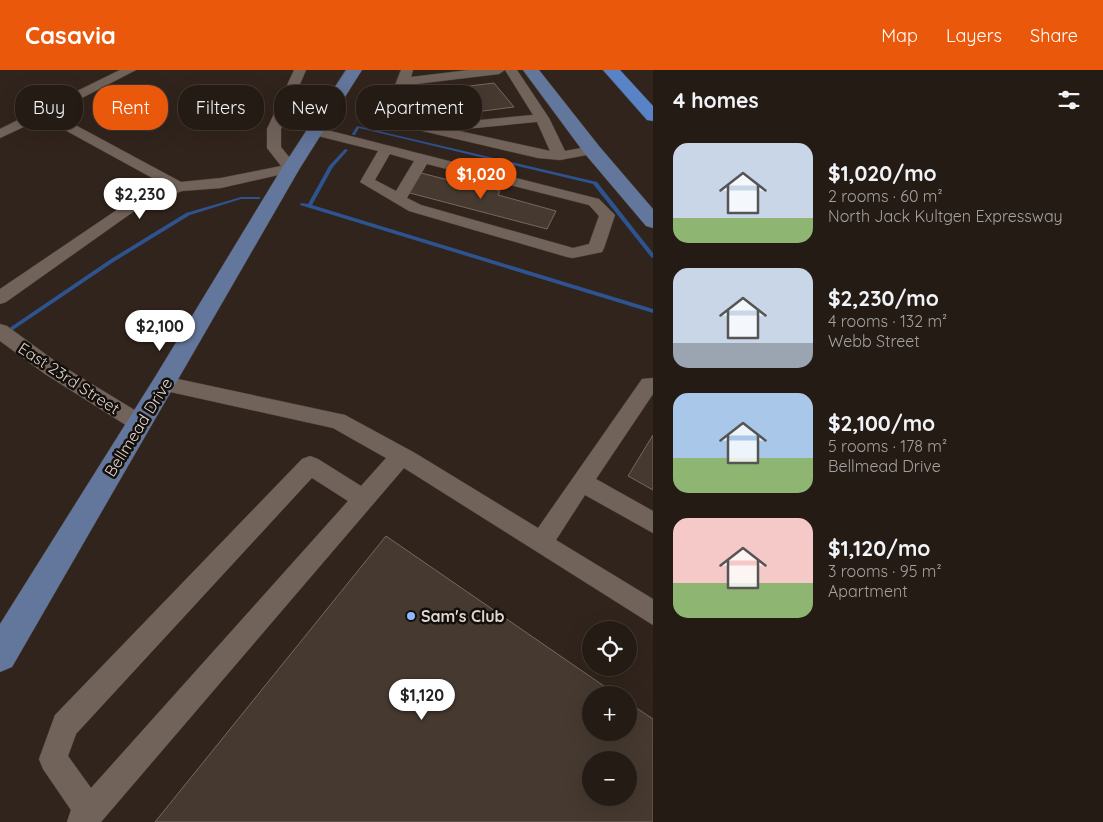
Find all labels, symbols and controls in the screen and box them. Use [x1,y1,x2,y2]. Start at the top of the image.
text: Casavia [25,20,116,50]
text: Map [881,24,918,47]
text: Layers [946,24,1002,47]
text: Share [1030,24,1078,47]
chip: Buy [15,85,83,130]
chip: Rent [93,85,168,130]
chip: Filters [178,85,264,130]
chip: New [274,85,346,130]
chip: Apartment [356,85,482,130]
icon: filters [1055,86,1083,114]
text: 4 homes [673,87,759,113]
pin: $1,020 [440,158,522,200]
text: $1,020/mo [828,160,937,186]
icon: home [713,163,773,223]
text: $1,020 [457,164,505,184]
pin: $2,230 [99,178,181,220]
text: $2,230 [115,184,165,204]
text: 2 rooms · 60 m² [828,186,942,206]
text: North Jack Kultgen Expressway [828,206,1063,226]
text: $2,230/mo [828,285,939,311]
icon: home [713,288,773,348]
pin: $2,100 [119,310,201,352]
text: 4 rooms · 132 m² [828,311,947,331]
text: $2,100 [136,316,184,336]
text: Webb Street [828,331,920,351]
street label: East 23rd Street [15,338,123,418]
street label: Bellmead Drive [100,374,176,480]
text: $2,100/mo [828,410,935,436]
icon: home [713,413,773,473]
text: 5 rooms · 178 m² [828,436,947,456]
text: Bellmead Drive [828,456,941,476]
text: $1,120/mo [828,535,930,561]
icon: home [713,538,773,598]
text: 3 rooms · 95 m² [828,561,942,581]
text: Apartment [828,581,908,601]
place label: Sam's Club [421,606,505,626]
marker: Sam's Club [405,610,417,622]
map controls [582,621,637,806]
button: locate [582,621,637,676]
pin: $1,120 [381,678,463,721]
text: $1,120 [400,685,444,705]
button: + [582,686,637,741]
button: − [582,751,637,806]

